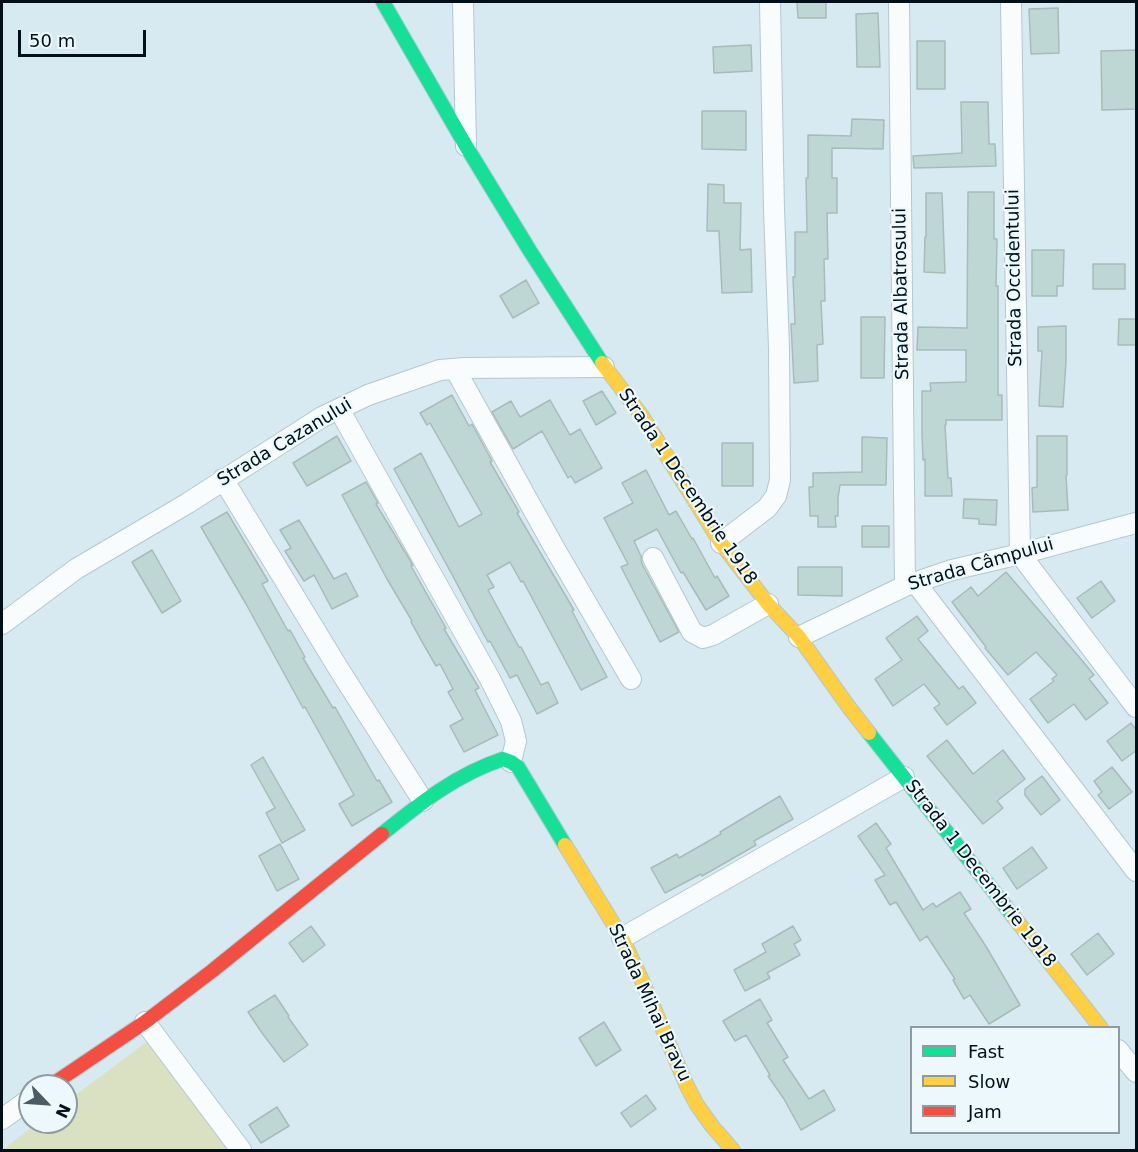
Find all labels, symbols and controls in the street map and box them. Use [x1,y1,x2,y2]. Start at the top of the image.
scale bar [21,18,148,56]
text: 50 m [29,30,75,51]
street label: Strada Occidentului [1003,189,1027,367]
street label: Strada Albatrosului [890,208,914,380]
street label: Strada 1 Decembrie 1918 [613,385,761,589]
street label: Strada Cazanului [214,394,356,492]
street label: Strada Câmpului [906,534,1056,596]
street label: Strada 1 Decembrie 1918 [900,776,1060,972]
street label: Strada Mihai Bravu [603,921,695,1085]
legend [910,1026,1120,1134]
text: Fast [968,1041,1004,1062]
text: Slow [968,1071,1010,1092]
north arrow [18,1074,78,1134]
text: N [52,1101,74,1121]
text: Jam [968,1101,1002,1122]

